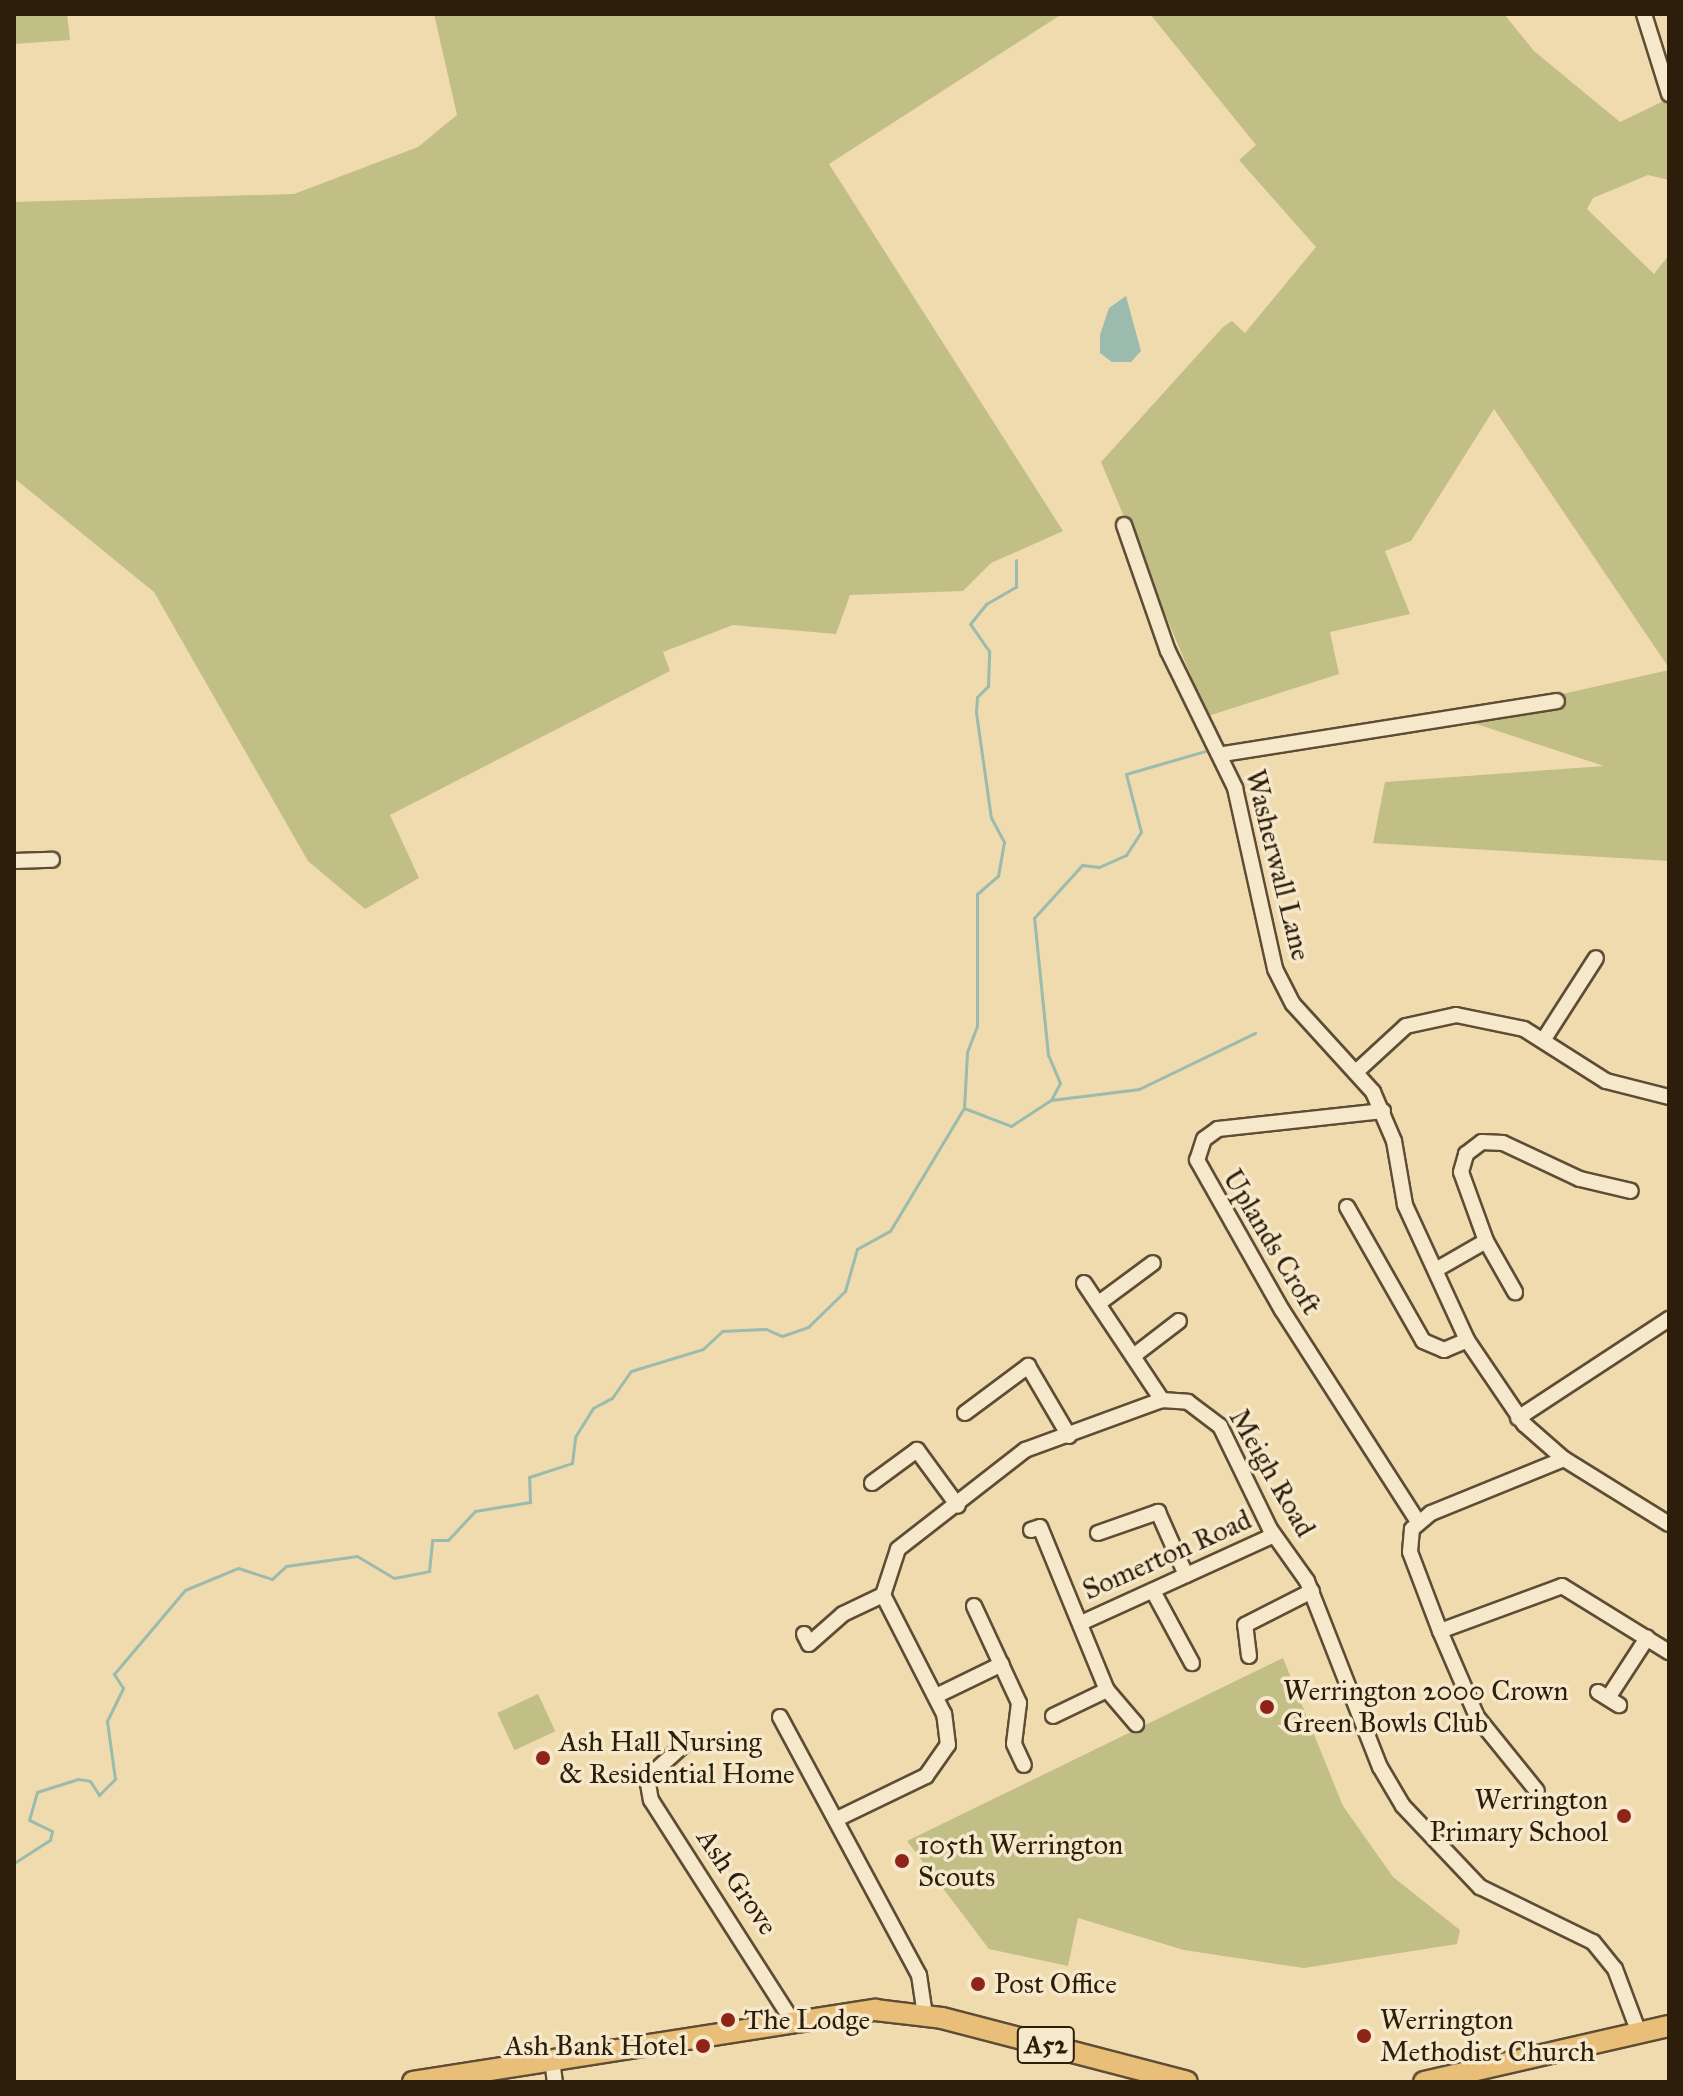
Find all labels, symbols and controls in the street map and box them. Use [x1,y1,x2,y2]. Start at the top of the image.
street label: Washerwall Lane [1238,766,1318,964]
street label: Uplands Croft [1216,1163,1328,1321]
street label: Meigh Road [1222,1403,1322,1543]
street label: Somerton Road [1077,1503,1257,1607]
place label: Werrington 2000 Crown Green Bowls Club [1283,1674,1568,1740]
marker: Werrington 2000 Crown Green Bowls Club [1258,1698,1276,1716]
place label: Ash Hall Nursing & Residential Home [559,1725,795,1791]
marker: Ash Hall Nursing & Residential Home [534,1749,552,1767]
place label: Werrington Primary School [1429,1783,1608,1849]
marker: Werrington Primary School [1615,1807,1633,1825]
street label: Ash Grove [689,1823,785,1941]
place label: 105th Werrington Scouts [918,1828,1123,1894]
marker: 105th Werrington Scouts [893,1852,911,1870]
place label: Post Office [994,1967,1117,2001]
marker: Post Office [969,1975,987,1993]
place label: The Lodge [744,2003,870,2037]
place label: Werrington Methodist Church [1380,2003,1595,2069]
marker: The Lodge [719,2011,737,2029]
road number: A52 [1016,2023,1076,2067]
marker: Werrington Methodist Church [1355,2027,1373,2045]
place label: Ash Bank Hotel [504,2029,687,2063]
marker: Ash Bank Hotel [694,2037,712,2055]

